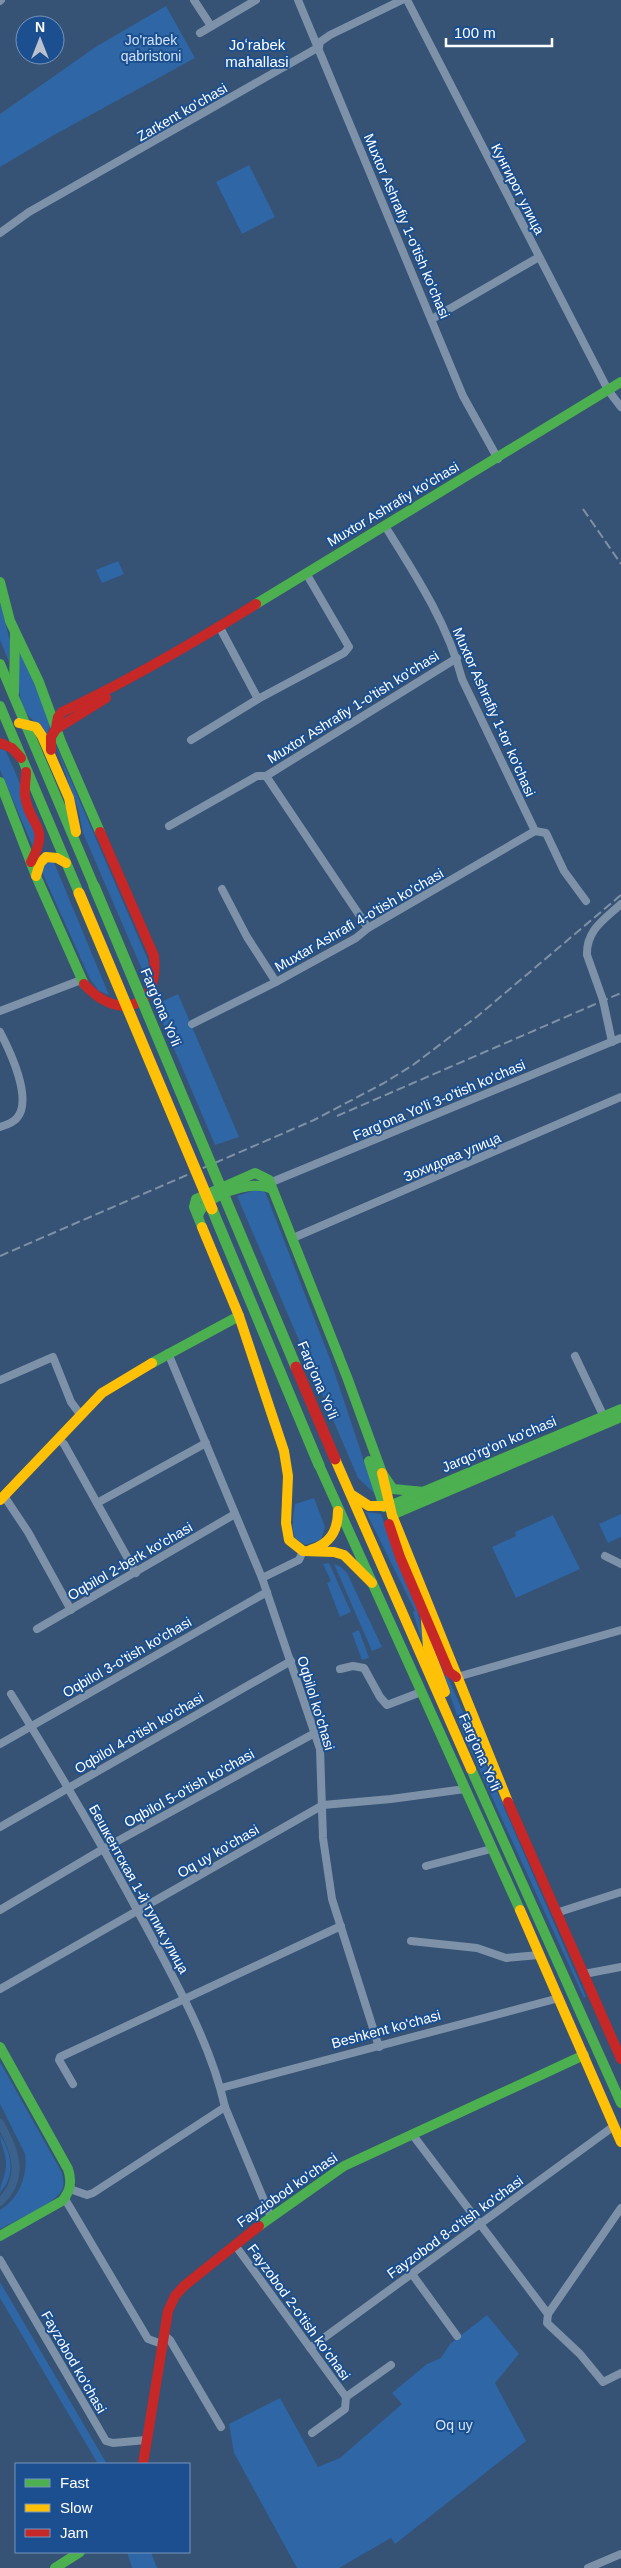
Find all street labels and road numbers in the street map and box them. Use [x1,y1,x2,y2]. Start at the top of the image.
street label: Zarkent ko'chasi [134,80,230,144]
street label: Muxtor Ashrafiy 1-o'tish ko'chasi [361,131,453,321]
street label: Кунгирот улица [488,141,548,237]
street label: Muxtor Ashrafiy ko'chasi [324,458,462,550]
street label: Muxtor Ashrafiy 1-tor ko'chasi [449,625,539,799]
street label: Muxtor Ashrafiy 1-o'tish ko'chasi [264,647,442,767]
street label: Muxtar Ashrafi 4-o'tish ko'chasi [272,865,446,975]
street label: Farg'ona Yo'li [137,966,185,1048]
street label: Farg'ona Yo'li 3-o'tish ko'chasi [350,1056,528,1144]
street label: Зохидова улица [401,1129,503,1185]
street label: Farg'ona Yo'li [294,1339,342,1421]
street label: Jarqo'rg'on ko'chasi [440,1413,558,1475]
street label: Oqbilol 2-berk ko'chasi [65,1519,195,1603]
street label: Oqbilol 3-o'tish ko'chasi [60,1614,194,1700]
street label: Oqbilol ko'chasi [294,1654,338,1752]
street label: Oqbilol 4-o'tish ko'chasi [72,1690,206,1776]
street label: Farg'ona Yo'li [456,1711,504,1793]
street label: Oqbilol 5-o'tish ko'chasi [121,1746,257,1830]
street label: Бешкентская 1-й тупик улица [86,1802,192,1976]
street label: Oq uy ko'chasi [174,1821,262,1881]
street label: Beshkent ko'chasi [330,2007,442,2051]
street label: Fayziobod ko'chasi [234,2149,340,2231]
street label: Fayzobod 8-o'tish ko'chasi [384,2172,526,2282]
street label: Fayzobod 2-o'tish ko'chasi [244,2241,354,2383]
street label: Fayzobod ko'chasi [38,2308,110,2416]

